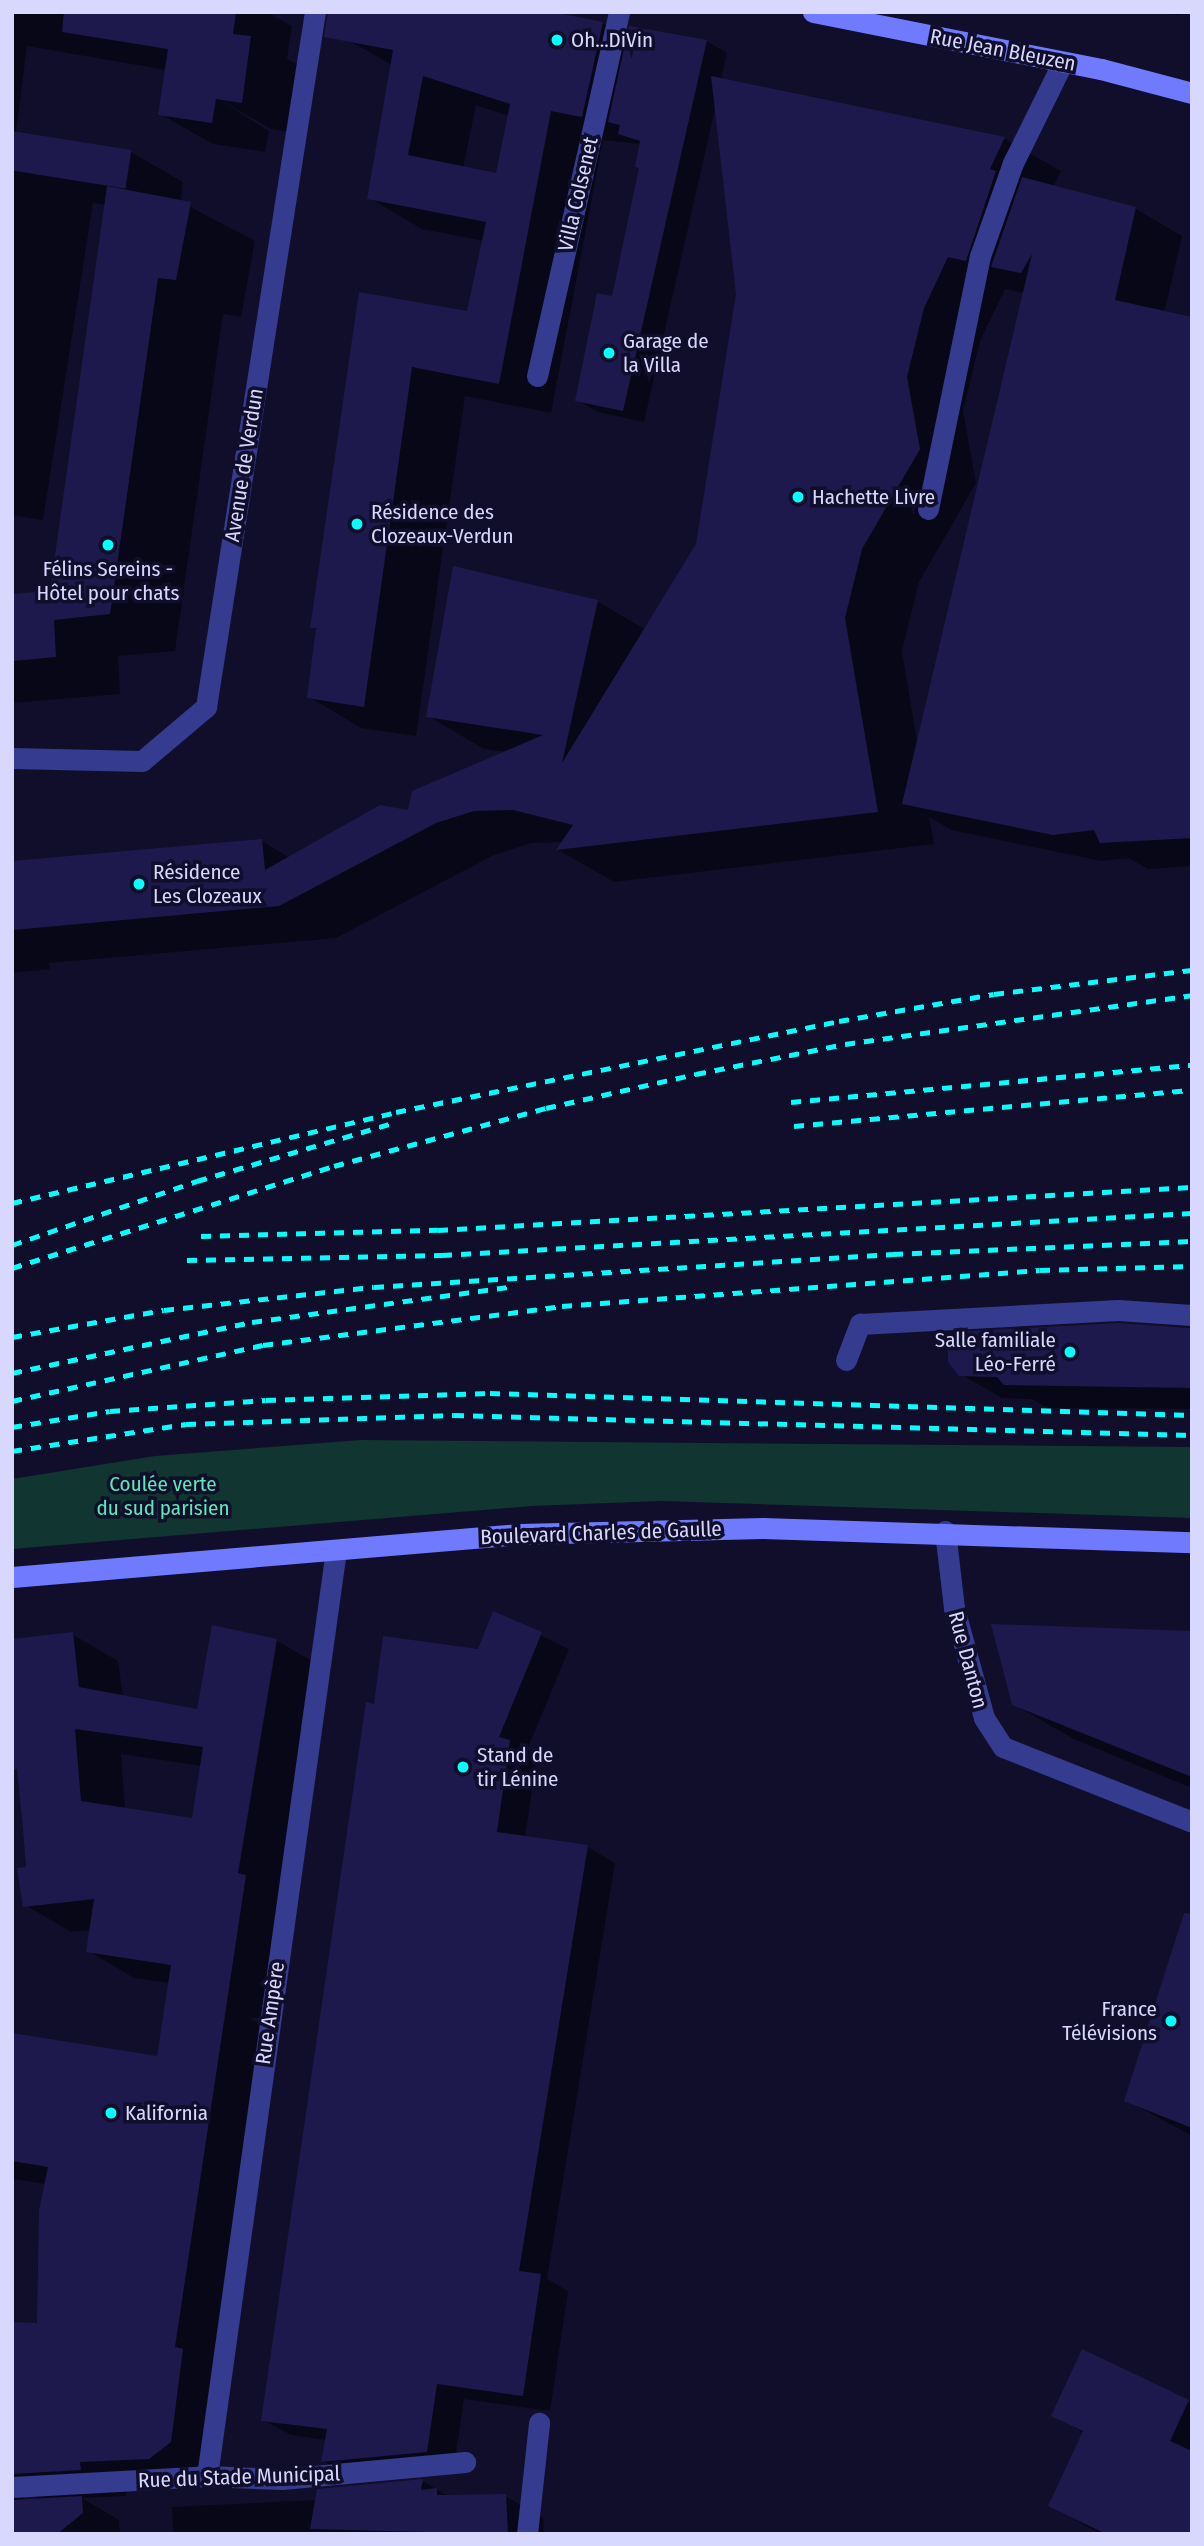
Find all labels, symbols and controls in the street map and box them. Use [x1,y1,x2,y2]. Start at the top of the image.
street label: Rue Jean Bleuzen [928,24,1078,76]
place label: Oh...DiVin [571,27,653,53]
marker: Oh...DiVin [549,32,565,48]
street label: Villa Colsenet [553,134,603,254]
place label: Garage de la Villa [623,328,709,378]
marker: Garage de la Villa [601,345,617,361]
street label: Avenue de Verdun [219,386,269,544]
place label: Hachette Livre [812,484,935,510]
marker: Hachette Livre [790,489,806,505]
place label: Résidence des Clozeaux-Verdun [371,499,514,549]
marker: Résidence des Clozeaux-Verdun [349,516,365,532]
marker: Félins Sereins - Hôtel pour chats [100,537,116,553]
place label: Félins Sereins - Hôtel pour chats [37,556,179,606]
place label: Résidence Les Clozeaux [153,859,262,909]
marker: Résidence Les Clozeaux [131,876,147,892]
place label: Salle familiale Léo-Ferré [935,1327,1056,1377]
marker: Salle familiale Léo-Ferré [1062,1344,1078,1360]
park label: Coulée verte du sud parisien [97,1471,229,1521]
street label: Boulevard Charles de Gaulle [480,1516,722,1550]
street label: Rue Danton [943,1609,993,1711]
place label: Stand de tir Lénine [477,1742,558,1792]
marker: Stand de tir Lénine [455,1759,471,1775]
street label: Rue Ampère [250,1960,290,2066]
place label: France Télévisions [1062,1996,1157,2046]
marker: France Télévisions [1163,2013,1179,2029]
place label: Kalifornia [125,2100,208,2126]
marker: Kalifornia [103,2105,119,2121]
street label: Rue du Stade Municipal [138,2461,340,2493]

